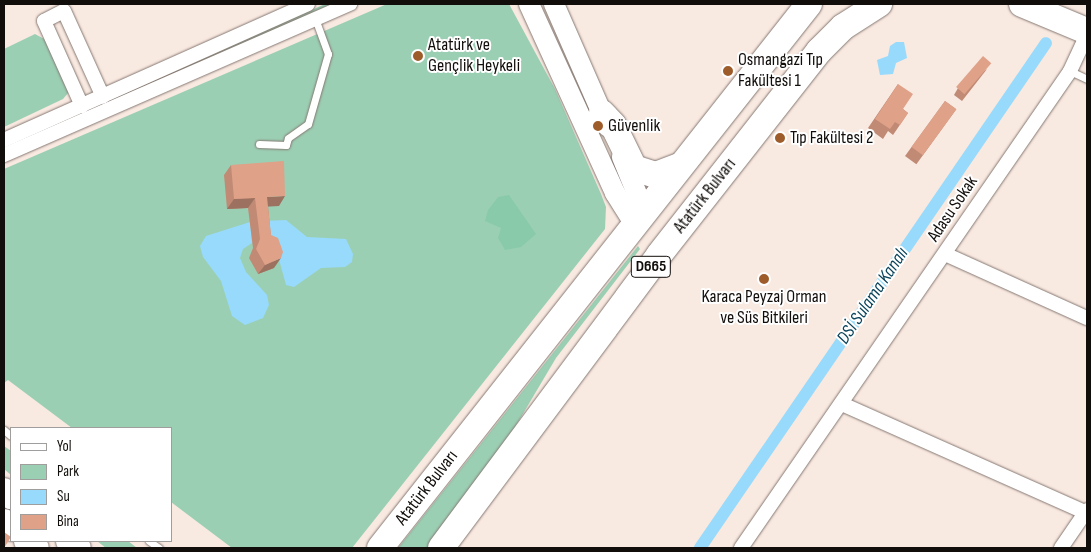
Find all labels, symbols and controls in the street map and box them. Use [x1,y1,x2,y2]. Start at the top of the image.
place label: Atatürk ve Gençlik Heykeli [428,35,520,78]
marker: Atatürk ve Gençlik Heykeli [412,50,424,62]
place label: Osmangazi Tıp Fakültesi 1 [738,50,823,92]
marker: Osmangazi Tıp Fakültesi 1 [722,65,734,77]
place label: Güvenlik [608,115,660,137]
marker: Güvenlik [592,120,604,132]
place label: Tıp Fakültesi 2 [790,127,873,149]
marker: Tıp Fakültesi 2 [774,132,786,144]
street label: Atatürk Bulvarı [669,154,741,238]
street label: Adasu Sokak [923,172,983,246]
water label: DSİ Sulama Kanalı [832,243,914,349]
road number: D665 [630,253,672,280]
marker: Karaca Peyzaj Orman ve Süs Bitkileri [758,273,770,285]
place label: Karaca Peyzaj Orman ve Süs Bitkileri [702,287,826,330]
legend [10,427,172,542]
text: Yol [57,437,72,456]
street label: Atatürk Bulvarı [391,446,463,530]
text: Park [57,462,79,481]
text: Su [57,487,70,506]
text: Bina [57,512,79,531]

